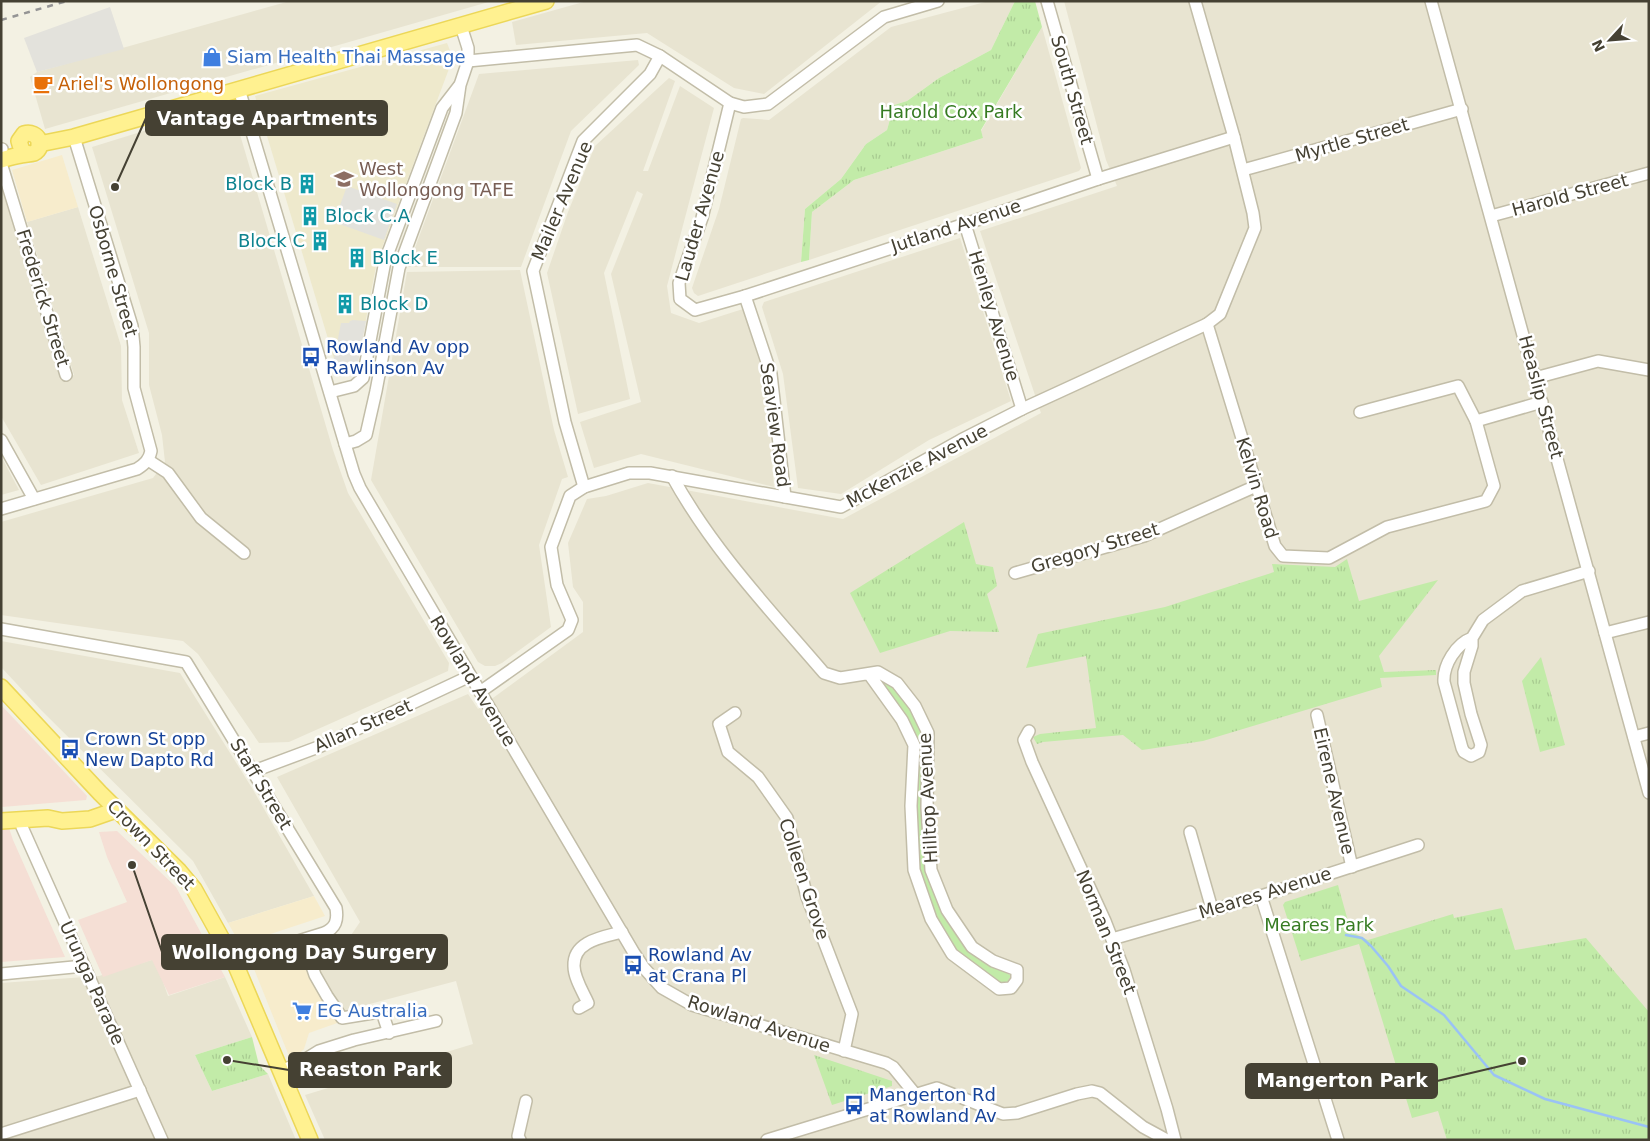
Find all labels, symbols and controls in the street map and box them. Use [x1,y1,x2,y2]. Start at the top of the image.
north arrow [1585,15,1635,65]
street label: South Street [1047,33,1098,147]
text: N [1589,37,1608,54]
shop icon: Siam Health Thai Massage [201,46,223,68]
place label: Siam Health Thai Massage [227,46,466,67]
cafe icon: Ariel's Wollongong [32,73,54,95]
place label: Ariel's Wollongong [58,73,224,94]
callout: Vantage Apartments [146,101,387,135]
park label: Harold Cox Park [879,101,1023,122]
text: Vantage Apartments [156,107,378,129]
street label: Myrtle Street [1293,113,1411,166]
street label: Mailer Avenue [527,138,596,264]
street label: Lauder Avenue [671,148,728,284]
place label: West Wollongong TAFE [359,158,514,200]
school or university icon: West Wollongong TAFE [333,168,355,190]
street label: Harold Street [1509,169,1630,220]
place label: Block B [225,173,292,194]
building icon: Block B [296,173,318,195]
street label: Jutland Avenue [887,195,1023,257]
street label: Osborne Street [85,203,142,339]
building icon: Block C.A [299,205,321,227]
place label: Block C.A [325,205,411,226]
street label: Frederick Street [13,227,74,369]
place label: Block C [238,230,305,251]
building icon: Block C [309,230,331,252]
building icon: Block E [346,247,368,269]
place label: Block E [372,247,438,268]
street label: Henley Avenue [965,248,1024,384]
building icon: Block D [334,293,356,315]
place label: Block D [360,293,428,314]
street label: Heaslip Street [1515,333,1568,461]
place label: Rowland Av opp Rawlinson Av [326,336,470,378]
bus stop icon: Rowland Av opp Rawlinson Av [300,346,322,368]
street label: Seaview Road [756,361,795,489]
street label: McKenzie Avenue [843,419,991,512]
street label: Kelvin Road [1232,435,1283,541]
street label: Gregory Street [1028,518,1161,577]
street label: Rowland Avenue [426,612,521,750]
street label: Allan Street [310,695,415,757]
street label: Eirene Avenue [1310,725,1359,856]
place label: Crown St opp New Dapto Rd [85,728,214,770]
street label: Hilltop Avenue [914,732,941,864]
street label: Staff Street [226,734,297,833]
bus stop icon: Crown St opp New Dapto Rd [59,738,81,760]
street label: Crown Street [103,795,200,894]
street label: Colleen Grove [775,815,834,942]
street label: Meares Avenue [1196,862,1334,923]
street label: Norman Street [1072,867,1141,997]
park label: Meares Park [1264,914,1374,935]
street label: Urunga Parade [56,918,129,1048]
callout: Wollongong Day Surgery [162,935,447,969]
text: Wollongong Day Surgery [171,941,437,963]
place label: Rowland Av at Crana Pl [648,944,752,986]
bus stop icon: Rowland Av at Crana Pl [622,954,644,976]
street label: Rowland Avenue [685,991,833,1057]
supermarket icon: EG Australia [291,1000,313,1022]
place label: EG Australia [317,1000,428,1021]
callout: Reaston Park [289,1053,451,1087]
text: Reaston Park [299,1058,441,1080]
callout: Mangerton Park [1246,1064,1437,1098]
text: Mangerton Park [1256,1069,1428,1091]
place label: Mangerton Rd at Rowland Av [869,1084,997,1126]
bus stop icon: Mangerton Rd at Rowland Av [843,1094,865,1116]

